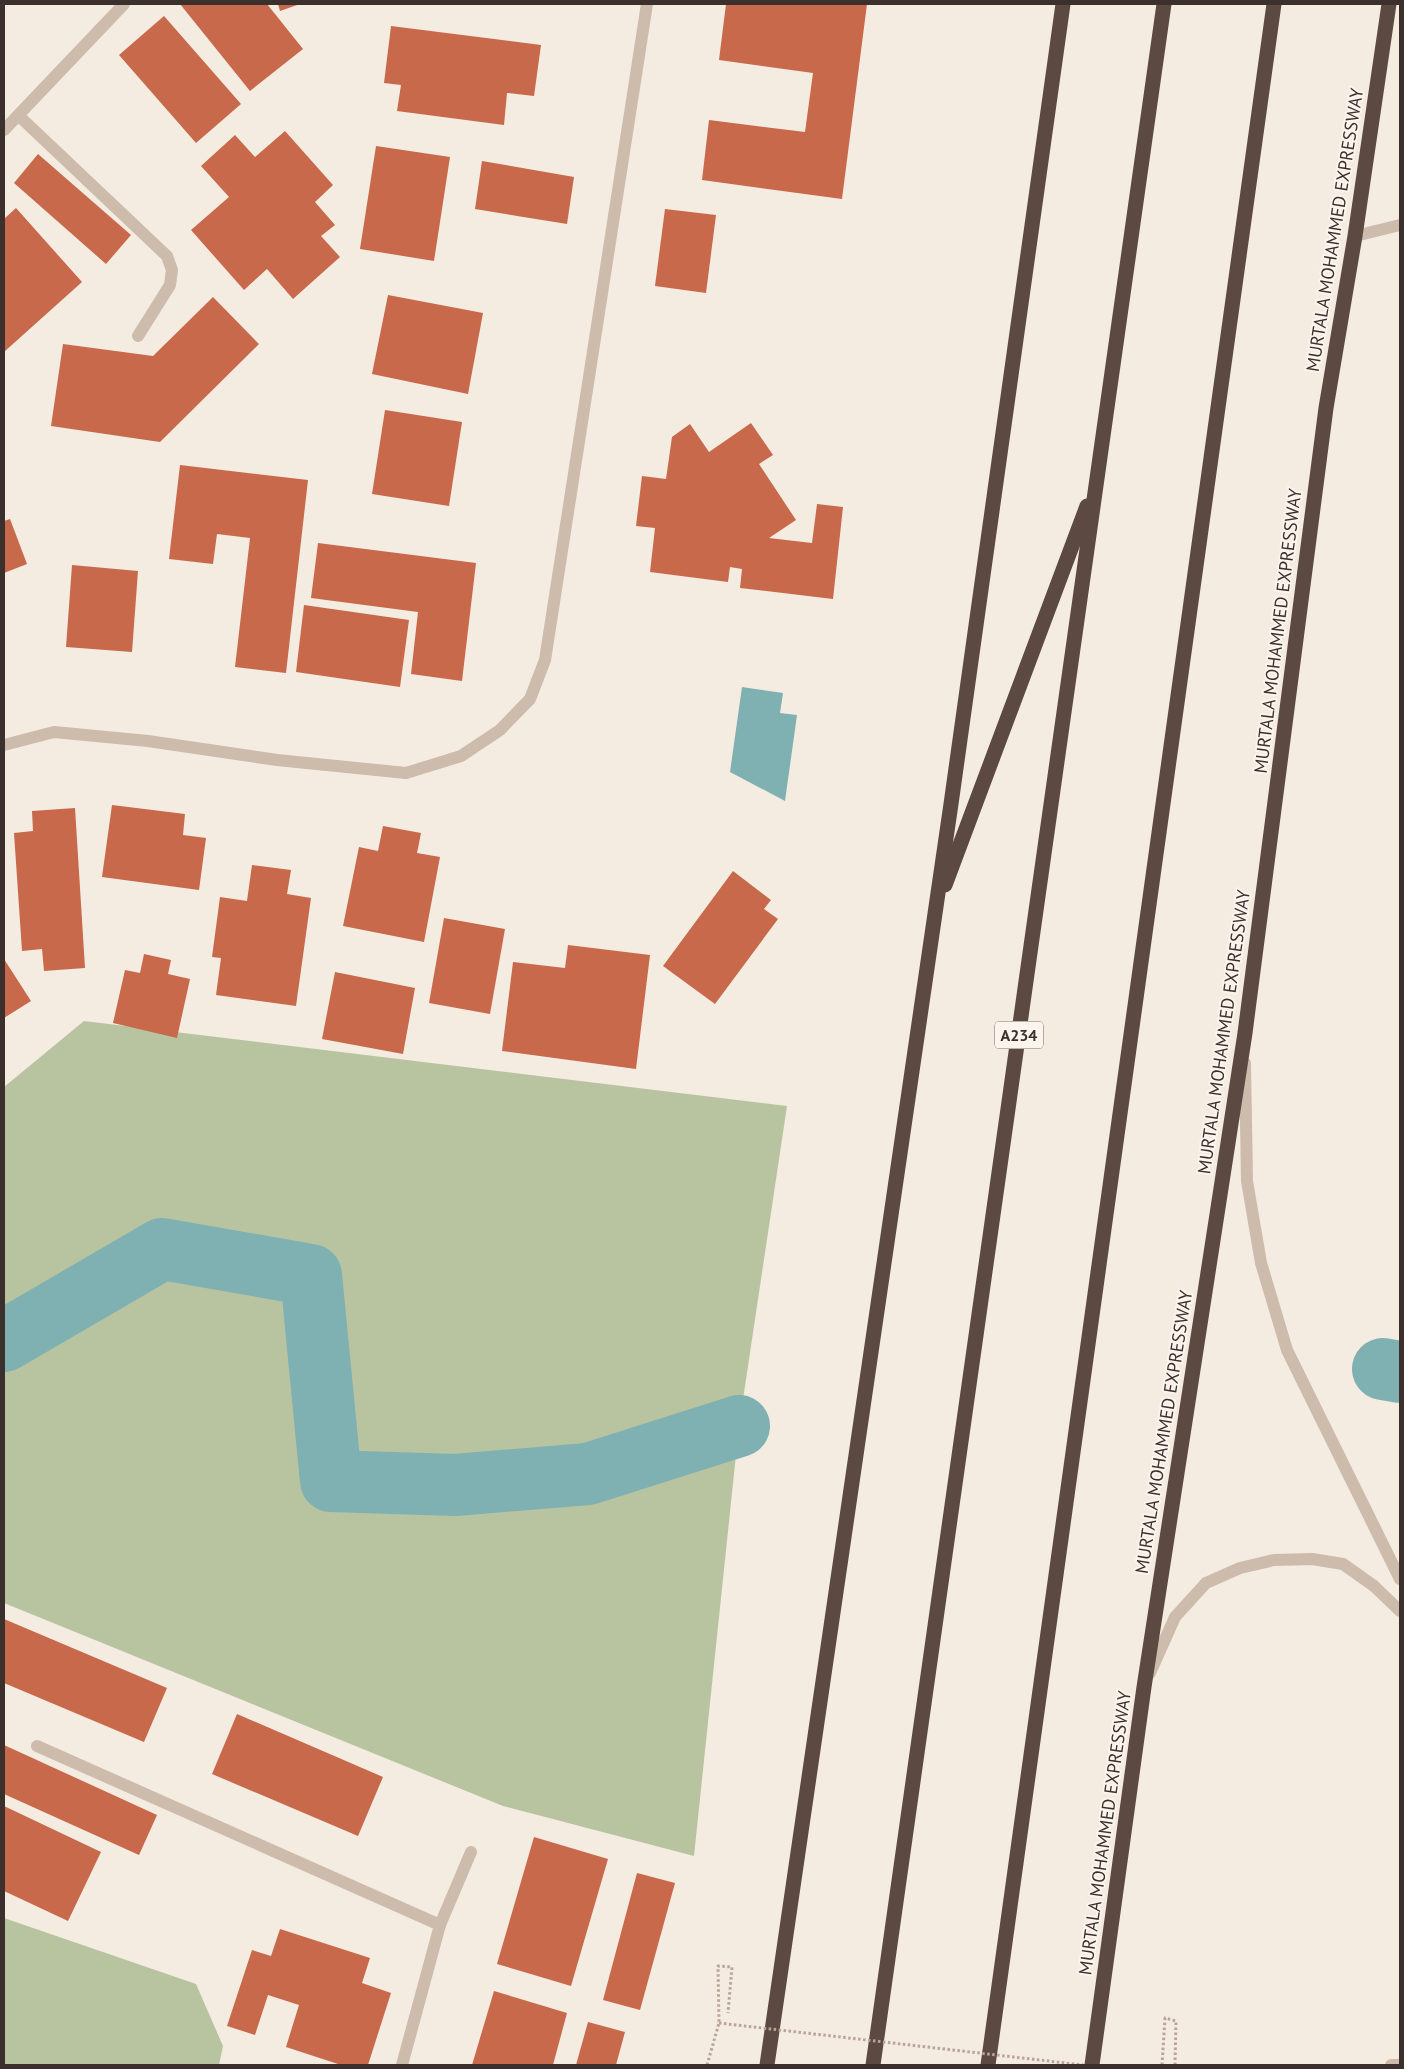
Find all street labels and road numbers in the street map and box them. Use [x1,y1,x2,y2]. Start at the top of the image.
street label: MURTALA MOHAMMED EXPRESSWAY [1301,86,1368,373]
street label: MURTALA MOHAMMED EXPRESSWAY [1249,487,1306,775]
street label: MURTALA MOHAMMED EXPRESSWAY [1192,888,1255,1176]
road number: A234 [995,1022,1043,1048]
street label: MURTALA MOHAMMED EXPRESSWAY [1130,1288,1197,1575]
street label: MURTALA MOHAMMED EXPRESSWAY [1073,1689,1136,1977]

